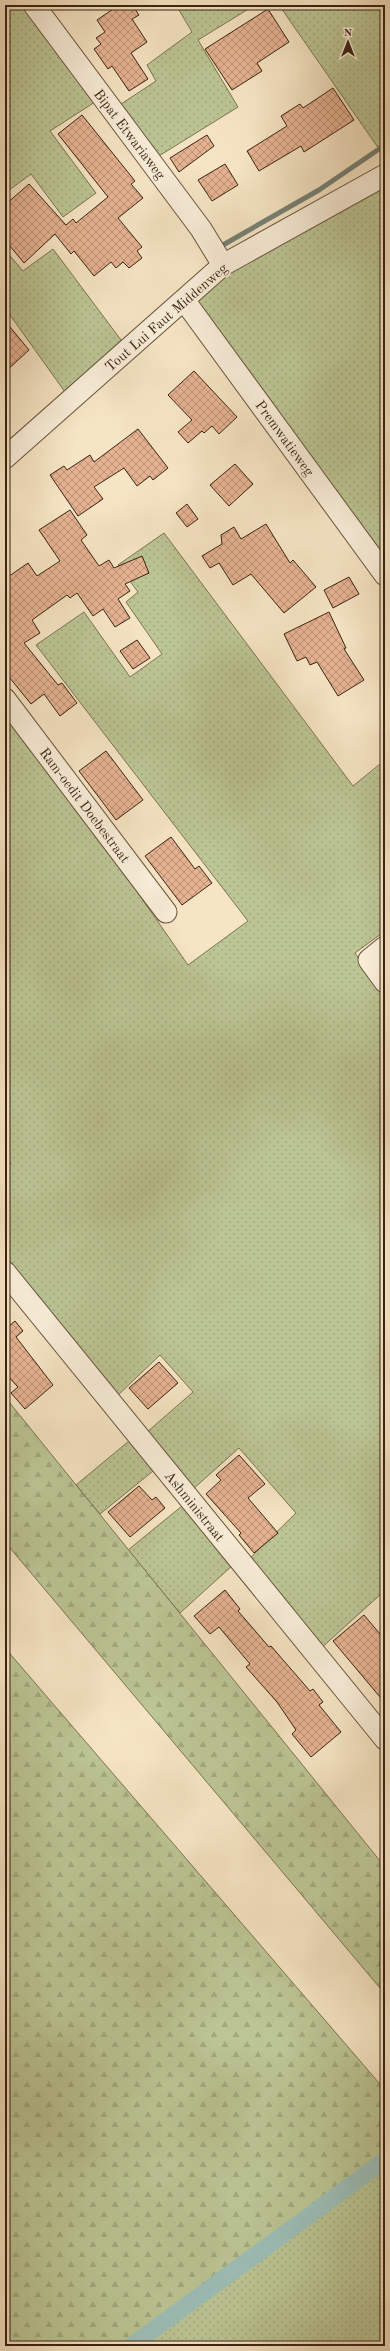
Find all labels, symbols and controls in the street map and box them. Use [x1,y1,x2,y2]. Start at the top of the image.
north arrow [328,22,368,62]
text: N [344,28,353,39]
street label: Bipat Etwariaweg [91,87,168,183]
street label: Tout Lui Faut Middenweg [103,261,231,375]
street label: Premwatieweg [252,398,316,479]
street label: Ram-oedit Doebestraat [37,746,132,866]
street label: Ashministraat [162,1469,227,1545]

